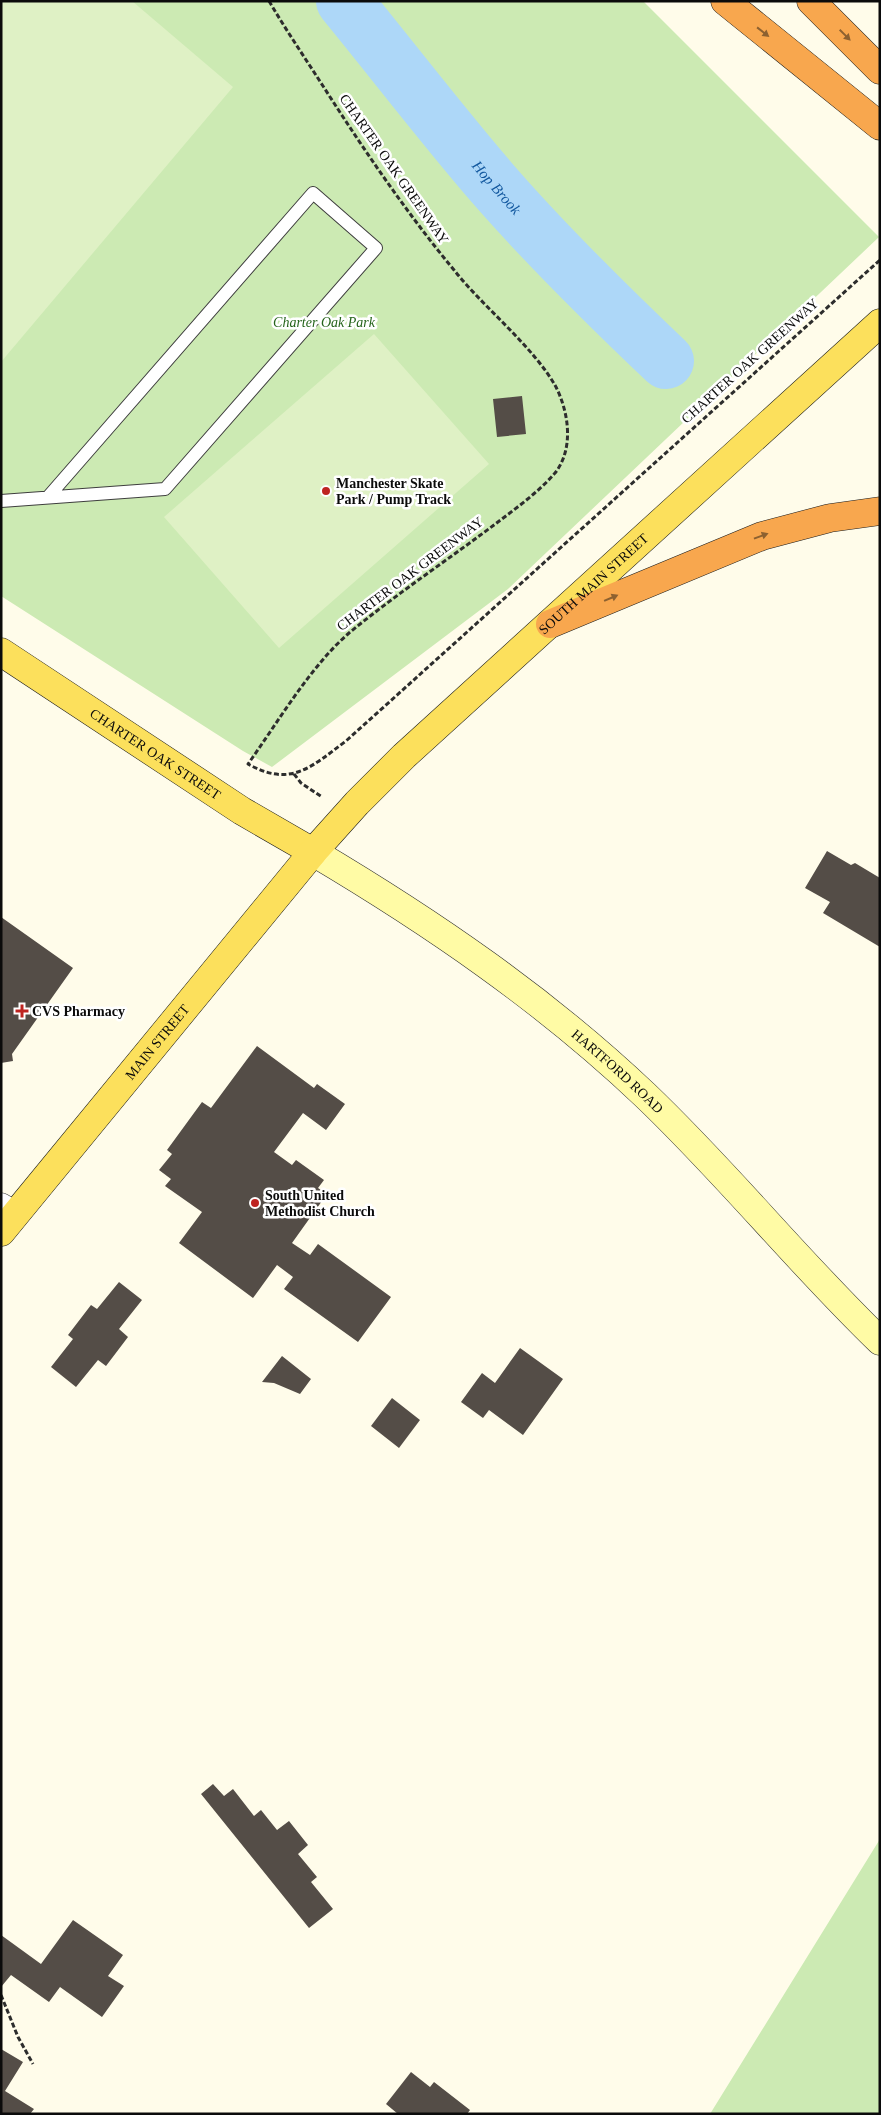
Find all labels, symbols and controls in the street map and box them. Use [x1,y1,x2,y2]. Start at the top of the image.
one-way arrow [756,26,769,37]
one-way arrow [839,29,851,41]
street label: CHARTER OAK GREENWAY [336,91,452,247]
water label: Hop Brook [468,157,524,218]
street label: CHARTER OAK GREENWAY [678,296,822,426]
park label: Charter Oak Park [273,315,376,330]
place label: Manchester Skate Park / Pump Track [336,476,451,507]
marker: Manchester Skate Park / Pump Track [320,485,332,497]
street label: CHARTER OAK GREENWAY [334,514,486,634]
street label: SOUTH MAIN STREET [536,530,651,637]
one-way arrow [754,532,769,540]
one-way arrow [604,594,619,602]
street label: CHARTER OAK STREET [87,705,224,803]
street label: MAIN STREET [122,1001,192,1082]
place label: CVS Pharmacy [32,1004,125,1019]
marker: CVS Pharmacy [16,1005,28,1017]
street label: HARTFORD ROAD [569,1026,667,1116]
place label: South United Methodist Church [265,1188,375,1219]
marker: South United Methodist Church [249,1197,261,1209]

